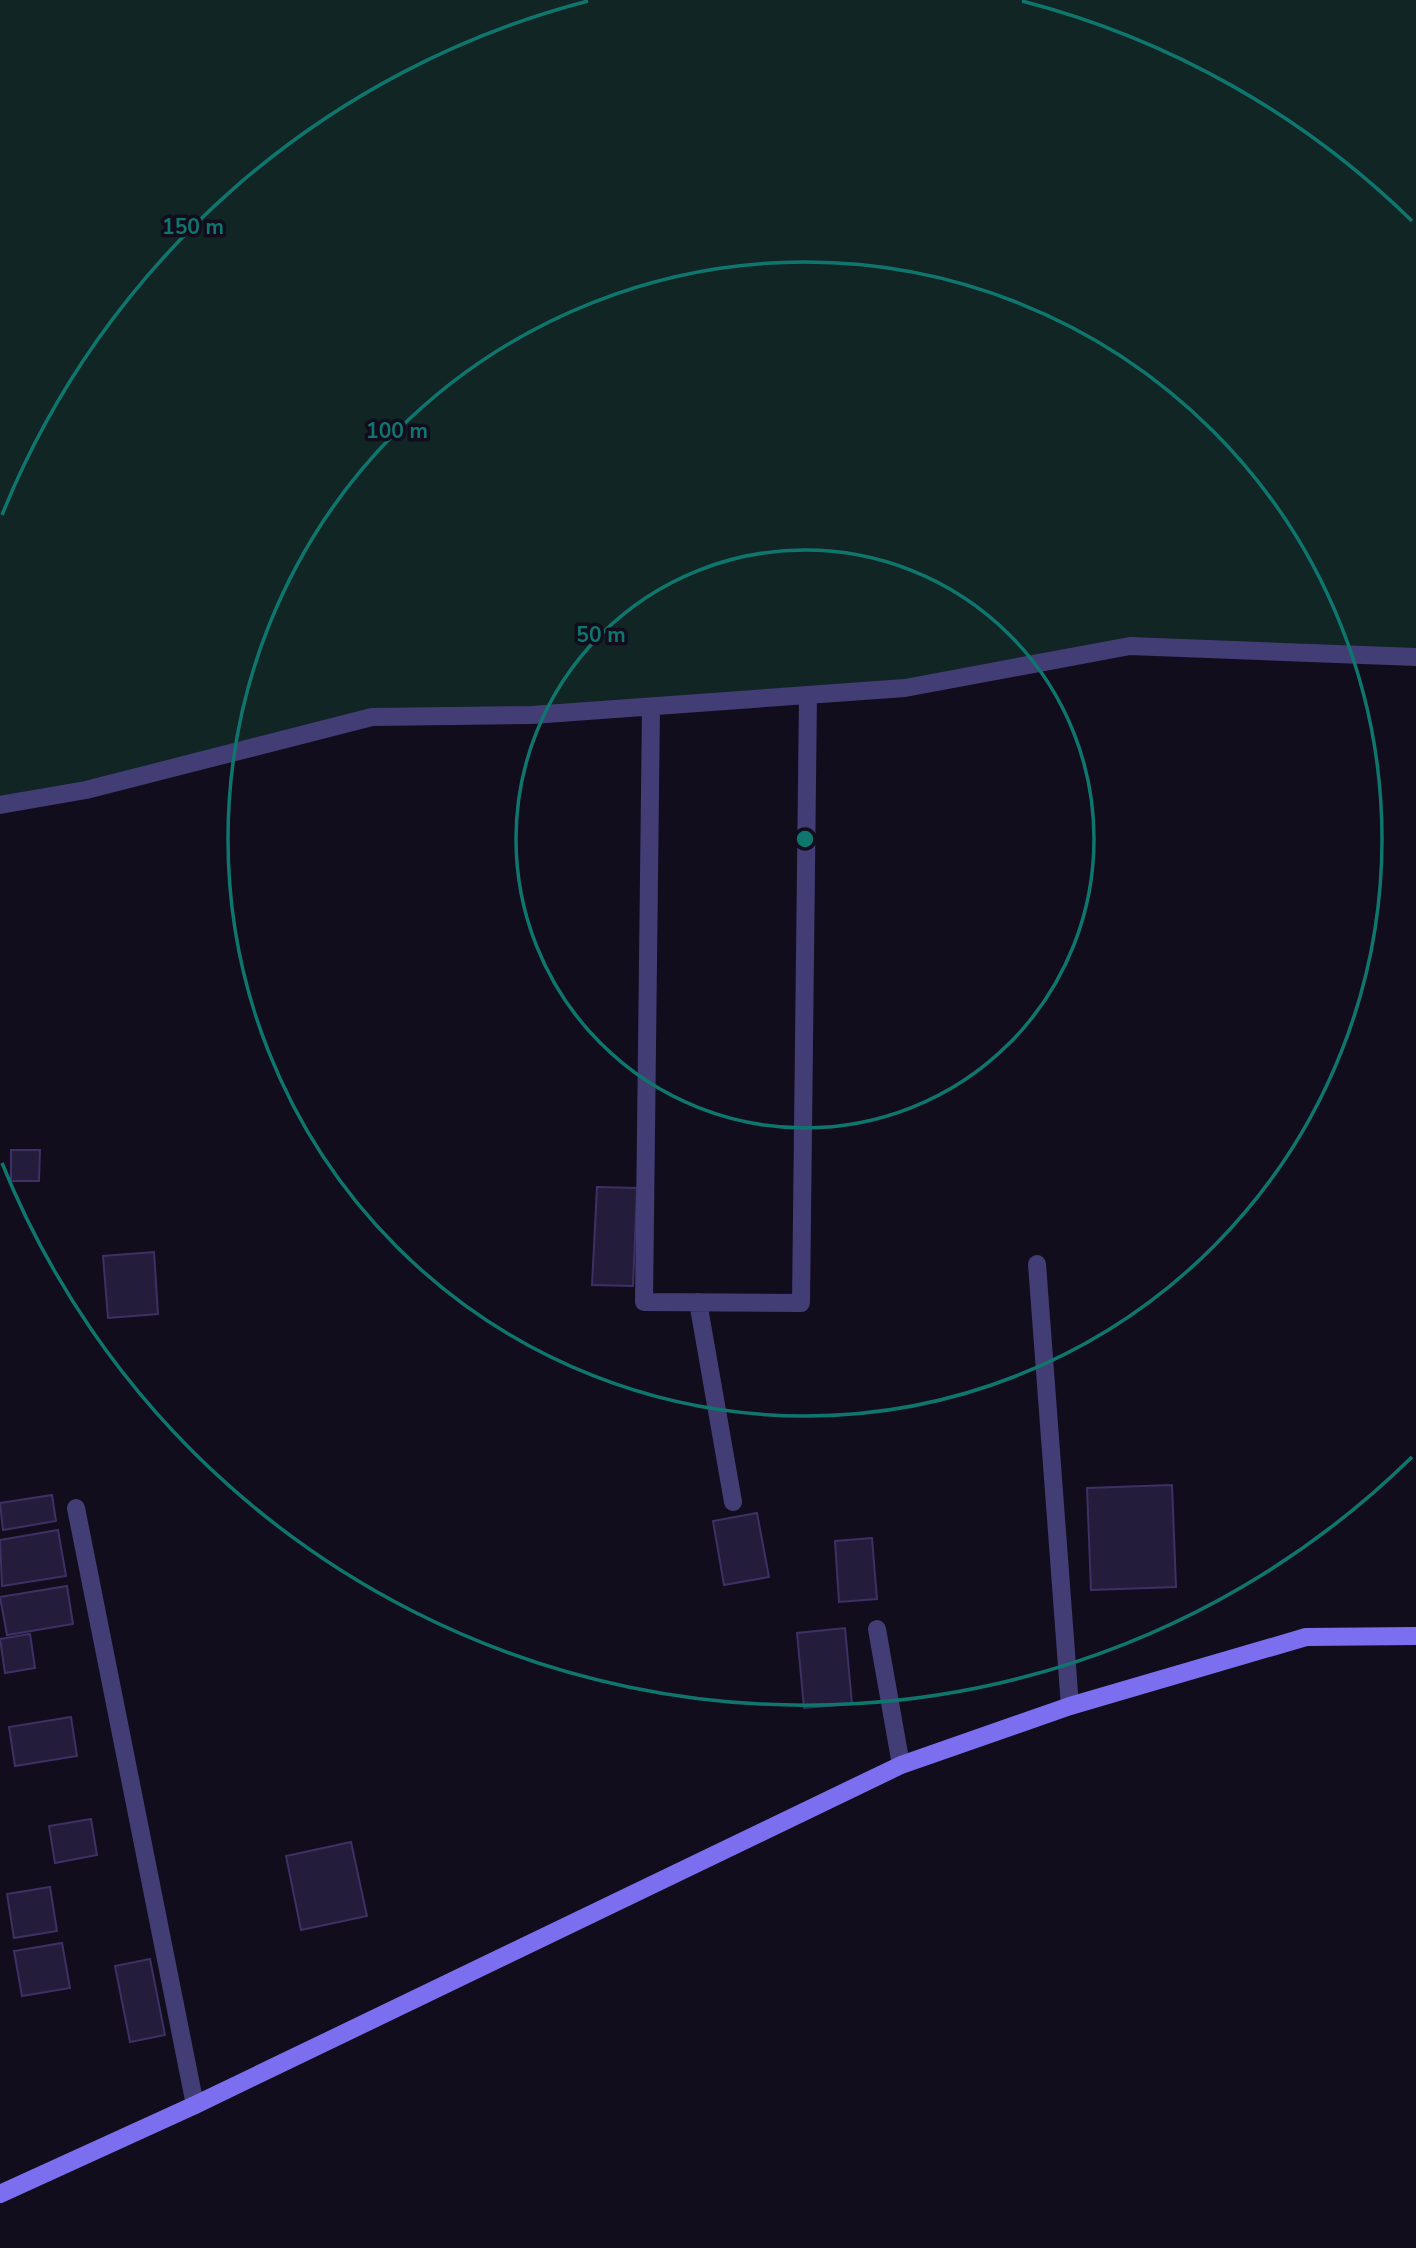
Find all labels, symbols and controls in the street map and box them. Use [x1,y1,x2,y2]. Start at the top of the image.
text: 150 m [162,213,224,241]
text: 100 m [366,417,428,445]
text: 50 m [576,621,626,649]
centre of rings [793,827,817,851]

